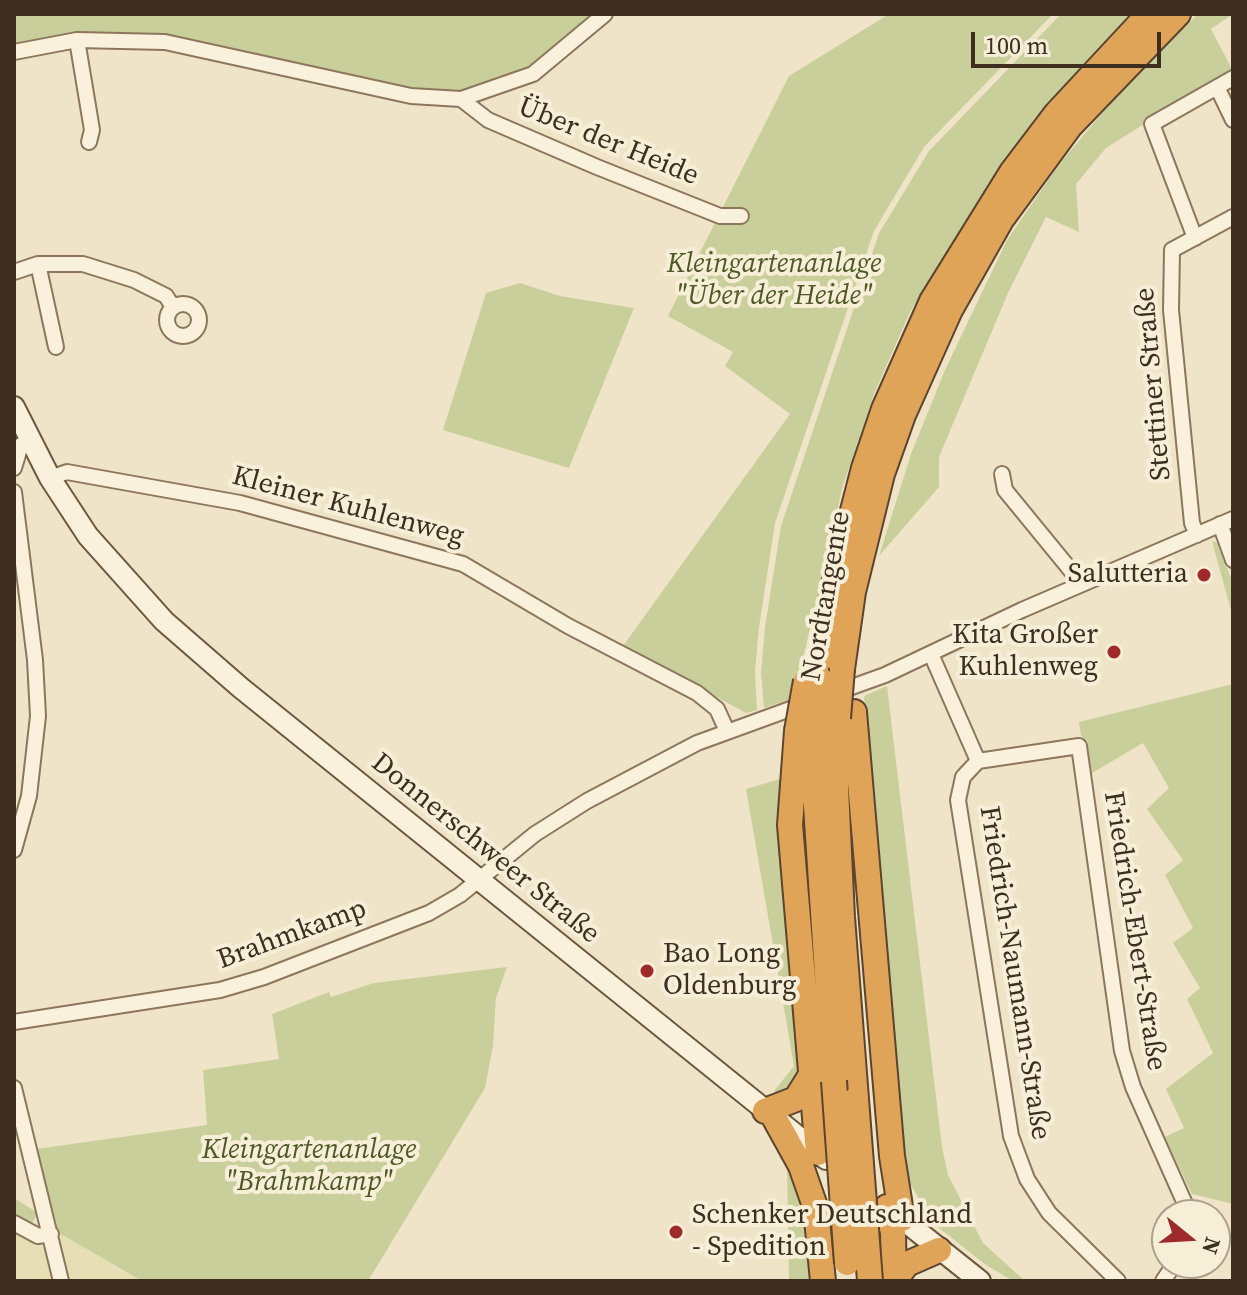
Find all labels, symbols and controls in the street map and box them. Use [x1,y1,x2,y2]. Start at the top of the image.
scale bar [975,16,1165,66]
text: 100 m [985,29,1048,62]
street label: Über der Heide [513,90,703,194]
park label: Kleingartenanlage "Über der Heide" [667,248,881,314]
street label: Stettiner Straße [1129,286,1179,482]
street label: Kleiner Kuhlenweg [228,460,468,554]
street label: Nordtangente [796,508,858,684]
place label: Salutteria [1068,558,1188,592]
marker: Salutteria [1195,566,1213,584]
place label: Kita Großer Kuhlenweg [952,619,1098,685]
marker: Kita Großer Kuhlenweg [1105,643,1123,661]
street label: Donnerschweer Straße [364,747,606,951]
street label: Friedrich-Ebert-Straße [1095,789,1173,1073]
street label: Friedrich-Naumann-Straße [971,804,1057,1142]
street label: Brahmkamp [213,893,371,977]
place label: Bao Long Oldenburg [663,938,797,1004]
marker: Bao Long Oldenburg [638,962,656,980]
park label: Kleingartenanlage "Brahmkamp" [202,1134,416,1200]
place label: Schenker Deutschland - Spedition [692,1199,972,1265]
north arrow [1151,1199,1231,1279]
marker: Schenker Deutschland - Spedition [667,1223,685,1241]
text: N [1195,1234,1229,1258]

